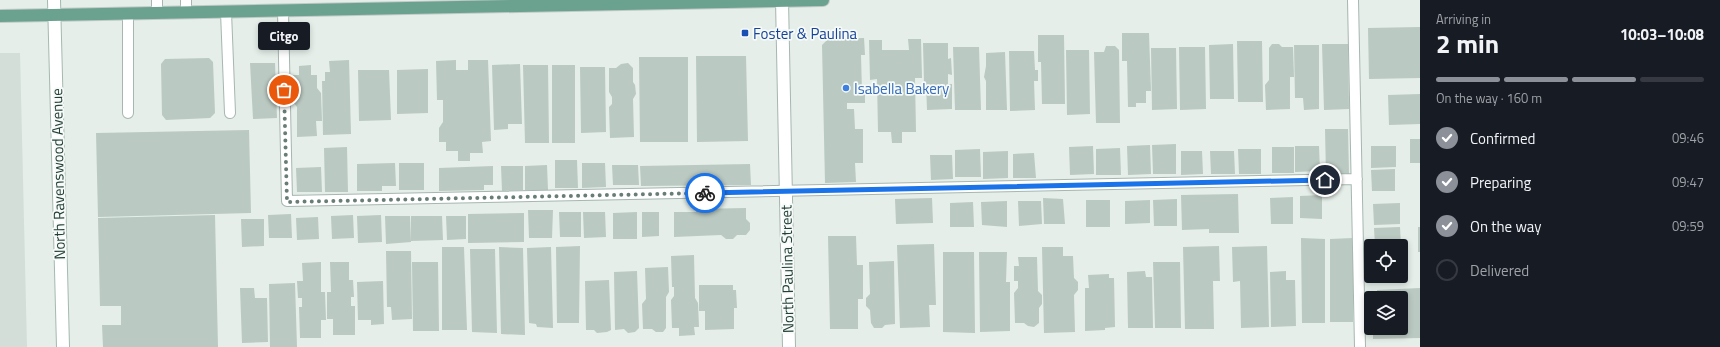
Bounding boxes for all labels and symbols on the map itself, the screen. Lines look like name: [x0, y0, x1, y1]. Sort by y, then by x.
callout: Citgo: [258, 22, 310, 50]
place label: Foster & Paulina: [753, 22, 858, 45]
marker: Foster & Paulina: [740, 28, 750, 38]
pin: [267, 73, 301, 107]
place label: Isabella Bakery: [854, 77, 949, 100]
marker: Isabella Bakery: [841, 83, 851, 93]
street label: North Ravenswood Avenue: [45, 88, 71, 260]
pin: [1308, 163, 1342, 197]
courier: [685, 173, 725, 213]
street label: North Paulina Street: [774, 204, 800, 333]

